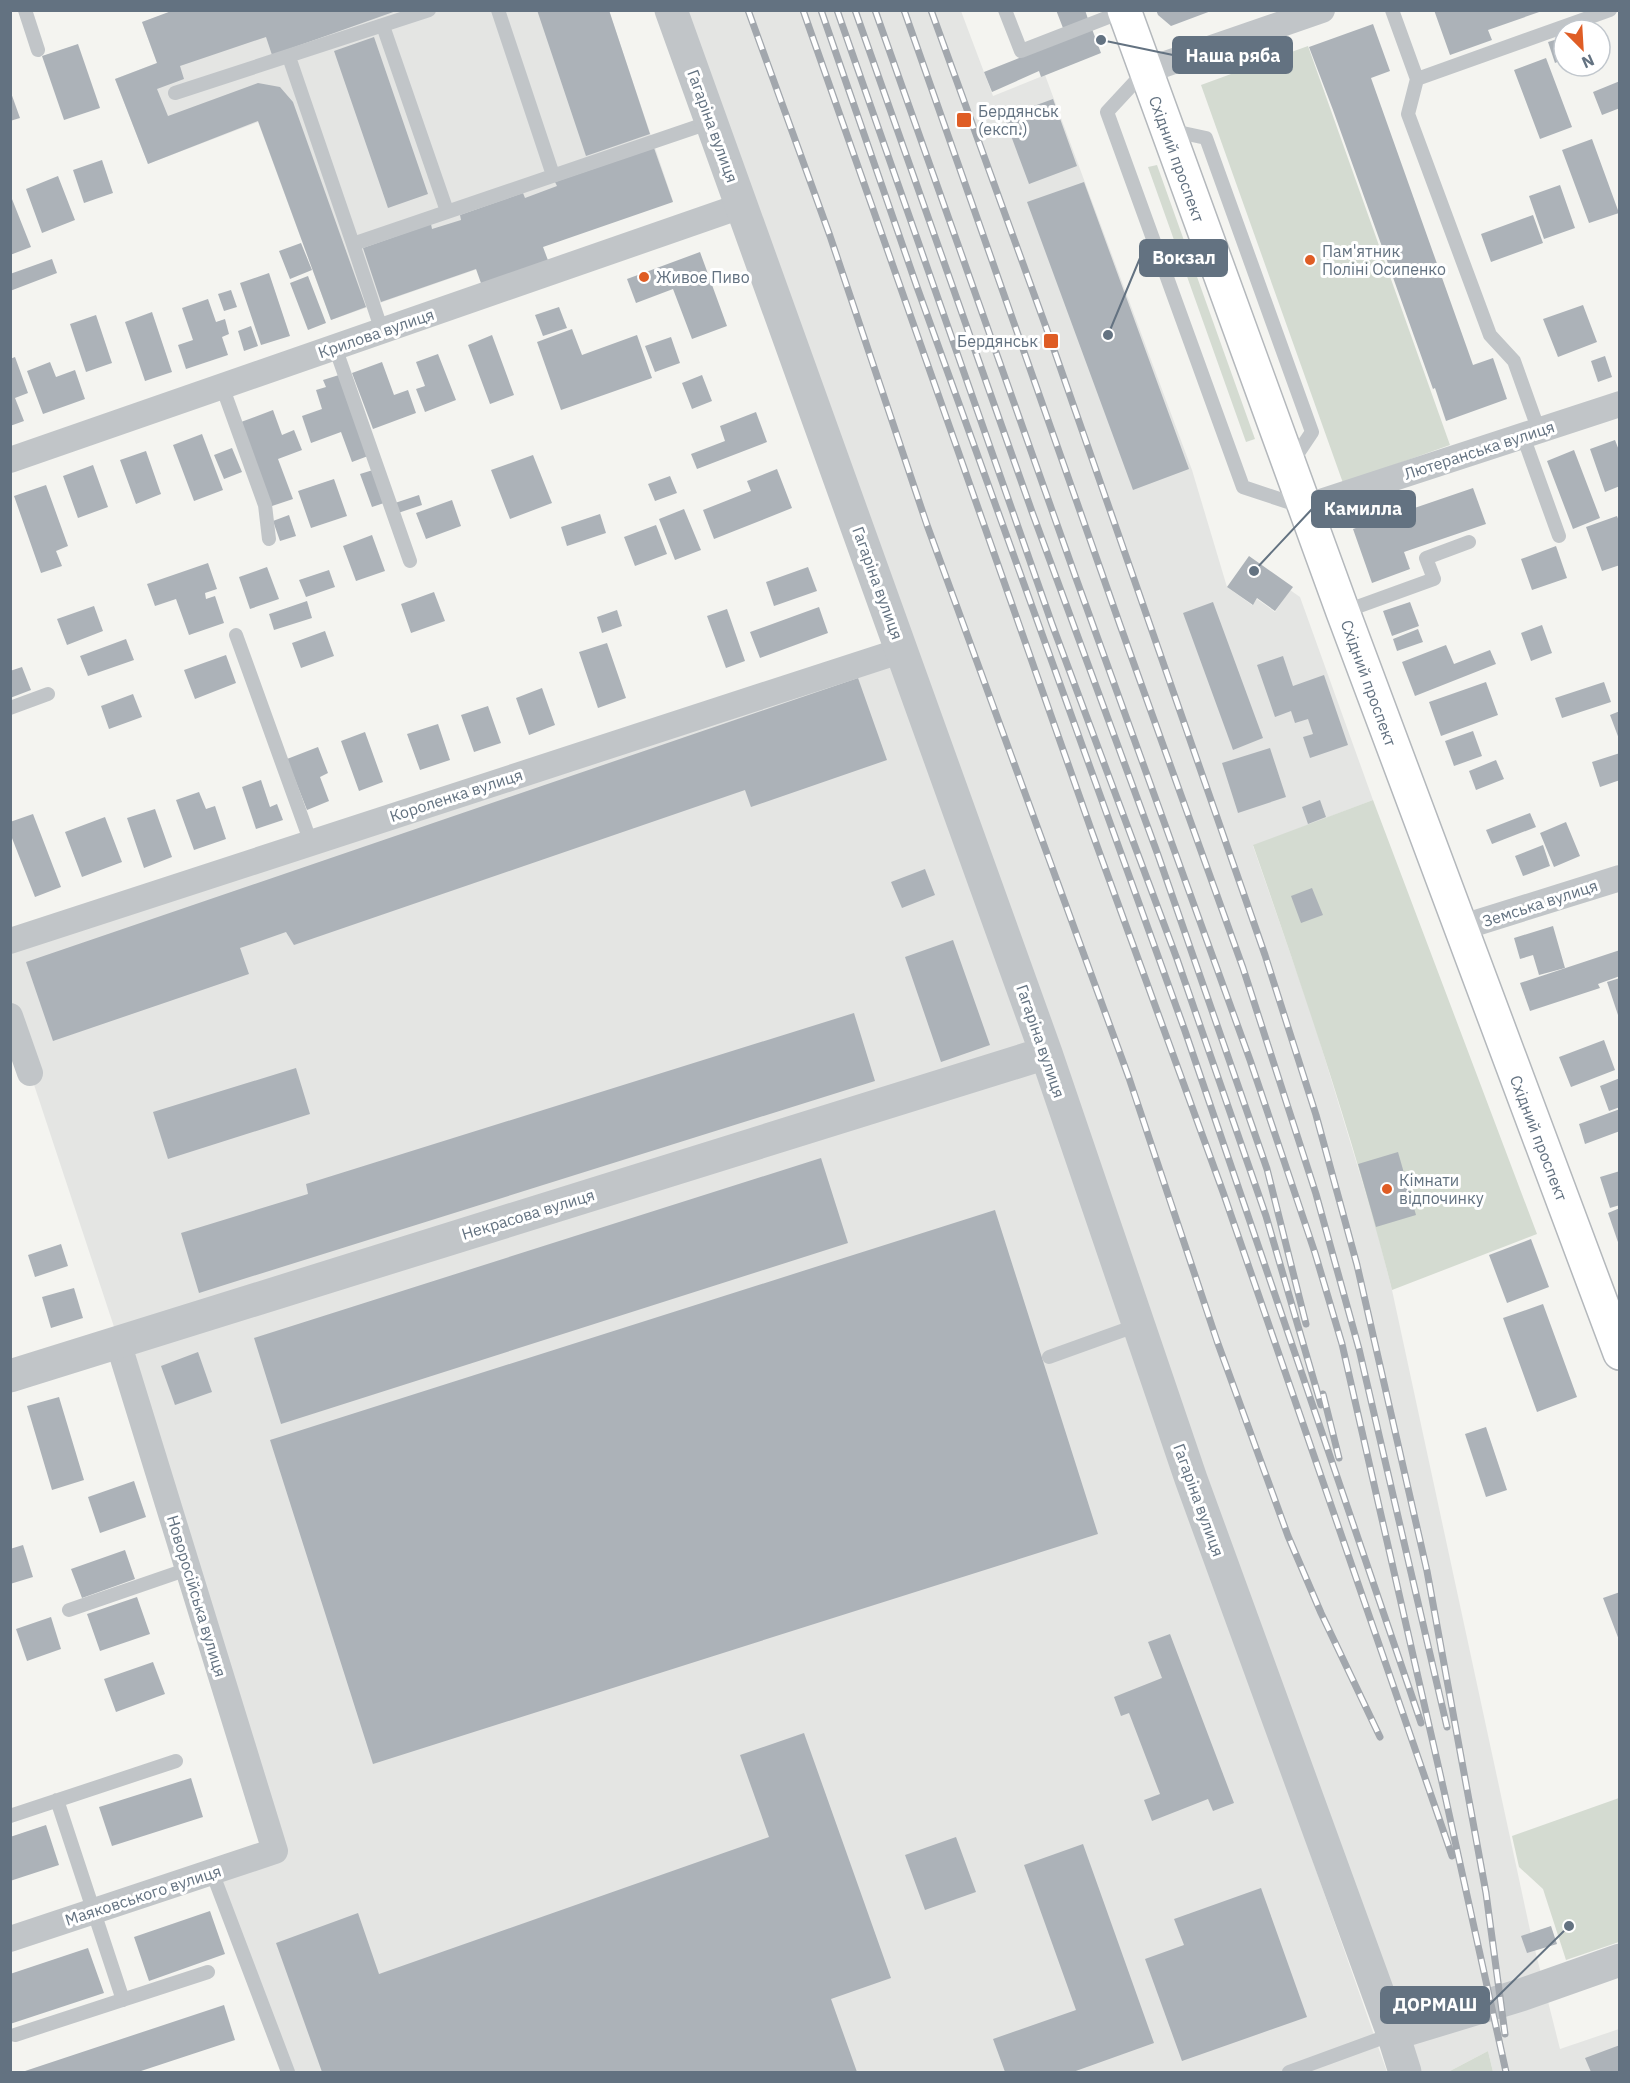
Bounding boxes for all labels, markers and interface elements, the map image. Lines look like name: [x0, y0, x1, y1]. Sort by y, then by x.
north arrow: [1552, 18, 1612, 78]
callout: Наша ряба: [1173, 37, 1292, 73]
text: Наша ряба: [1186, 44, 1280, 67]
text: N: [1579, 50, 1597, 73]
street label: Гагаріна вулиця: [683, 67, 743, 185]
street label: Східний проспект: [1145, 93, 1209, 225]
place label: Бердянськ (експ.): [978, 101, 1059, 139]
marker: Бердянськ (експ.): [955, 111, 973, 129]
callout: Вокзал: [1140, 240, 1227, 276]
place label: Пам'ятник Поліні Осипенко: [1322, 241, 1446, 279]
text: Вокзал: [1152, 246, 1216, 269]
marker: Пам'ятник Поліні Осипенко: [1303, 253, 1317, 267]
place label: Живое Пиво: [656, 267, 750, 287]
marker: Живое Пиво: [637, 270, 651, 284]
street label: Крилова вулиця: [315, 304, 437, 362]
place label: Бердянськ: [957, 331, 1038, 351]
marker: Бердянськ: [1042, 332, 1060, 350]
street label: Лютеранська вулиця: [1401, 416, 1557, 484]
callout: Камилла: [1312, 491, 1415, 527]
text: Камилла: [1324, 497, 1402, 520]
street label: Гагаріна вулиця: [848, 524, 908, 642]
street label: Східний проспект: [1337, 617, 1401, 749]
street label: Короленка вулиця: [387, 764, 525, 826]
street label: Земська вулиця: [1480, 875, 1600, 931]
street label: Гагаріна вулиця: [1012, 982, 1070, 1100]
street label: Східний проспект: [1506, 1072, 1572, 1204]
place label: Кімнати відпочинку: [1399, 1170, 1484, 1208]
marker: Кімнати відпочинку: [1380, 1182, 1394, 1196]
street label: Некрасова вулиця: [459, 1184, 597, 1244]
street label: Гагаріна вулиця: [1169, 1441, 1229, 1559]
street label: Новоросійська вулиця: [163, 1513, 231, 1679]
street label: Маяковського вулиця: [62, 1860, 224, 1930]
callout: ДОРМАШ: [1381, 1987, 1489, 2023]
text: ДОРМАШ: [1393, 1993, 1477, 2016]

